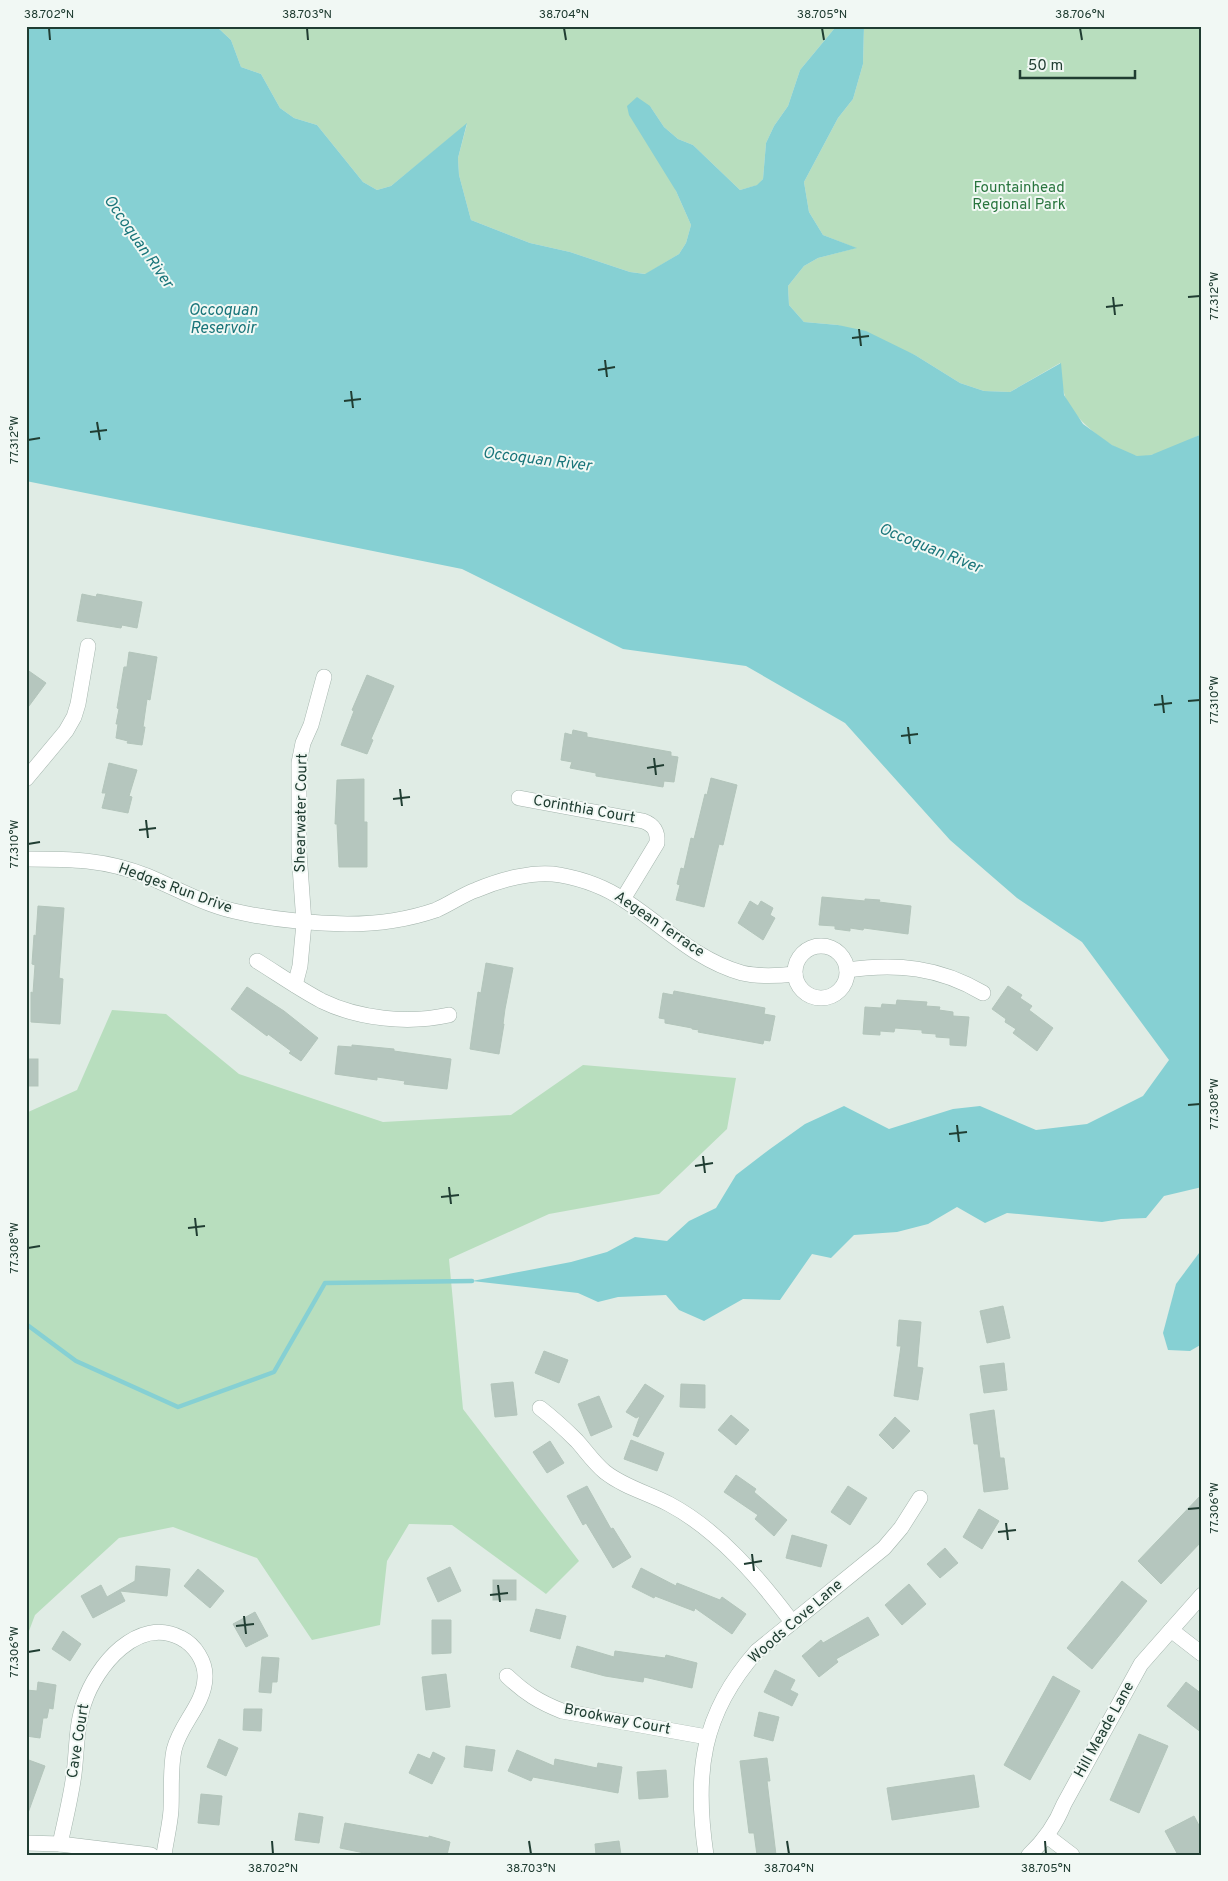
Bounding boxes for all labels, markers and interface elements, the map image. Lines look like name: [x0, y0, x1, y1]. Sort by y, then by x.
text: 38.702°N: [24, 7, 74, 23]
text: 38.703°N: [282, 7, 332, 23]
text: 38.704°N: [539, 7, 589, 23]
text: 38.705°N: [797, 7, 847, 23]
text: 38.706°N: [1055, 7, 1105, 23]
scale bar: [1020, 48, 1136, 80]
text: 50 m: [1028, 57, 1063, 76]
park label: Fountainhead Regional Park: [972, 179, 1066, 215]
water label: Occoquan River: [98, 192, 179, 294]
text: 77.312°W: [1207, 272, 1223, 320]
water label: Occoquan Reservoir: [188, 301, 258, 339]
text: 77.312°W: [7, 416, 23, 464]
water label: Occoquan River: [482, 443, 594, 477]
water label: Occoquan River: [876, 519, 986, 579]
text: 77.310°W: [1207, 676, 1223, 724]
street label: Shearwater Court: [291, 753, 313, 873]
street label: Corinthia Court: [531, 792, 637, 828]
text: 77.310°W: [7, 820, 23, 868]
street label: Hedges Run Drive: [115, 860, 235, 918]
street label: Aegean Terrace: [610, 888, 708, 962]
text: 77.308°W: [1207, 1078, 1223, 1130]
text: 77.308°W: [7, 1222, 23, 1274]
text: 77.306°W: [1207, 1482, 1223, 1534]
street label: Woods Cove Lane: [745, 1576, 847, 1668]
text: 77.306°W: [7, 1626, 23, 1678]
street label: Hill Meade Lane: [1071, 1679, 1139, 1781]
street label: Brookway Court: [562, 1700, 672, 1740]
street label: Cave Court: [64, 1702, 94, 1780]
text: 38.702°N: [248, 1861, 298, 1877]
text: 38.703°N: [506, 1861, 556, 1877]
text: 38.704°N: [764, 1861, 814, 1877]
text: 38.705°N: [1021, 1861, 1071, 1877]

